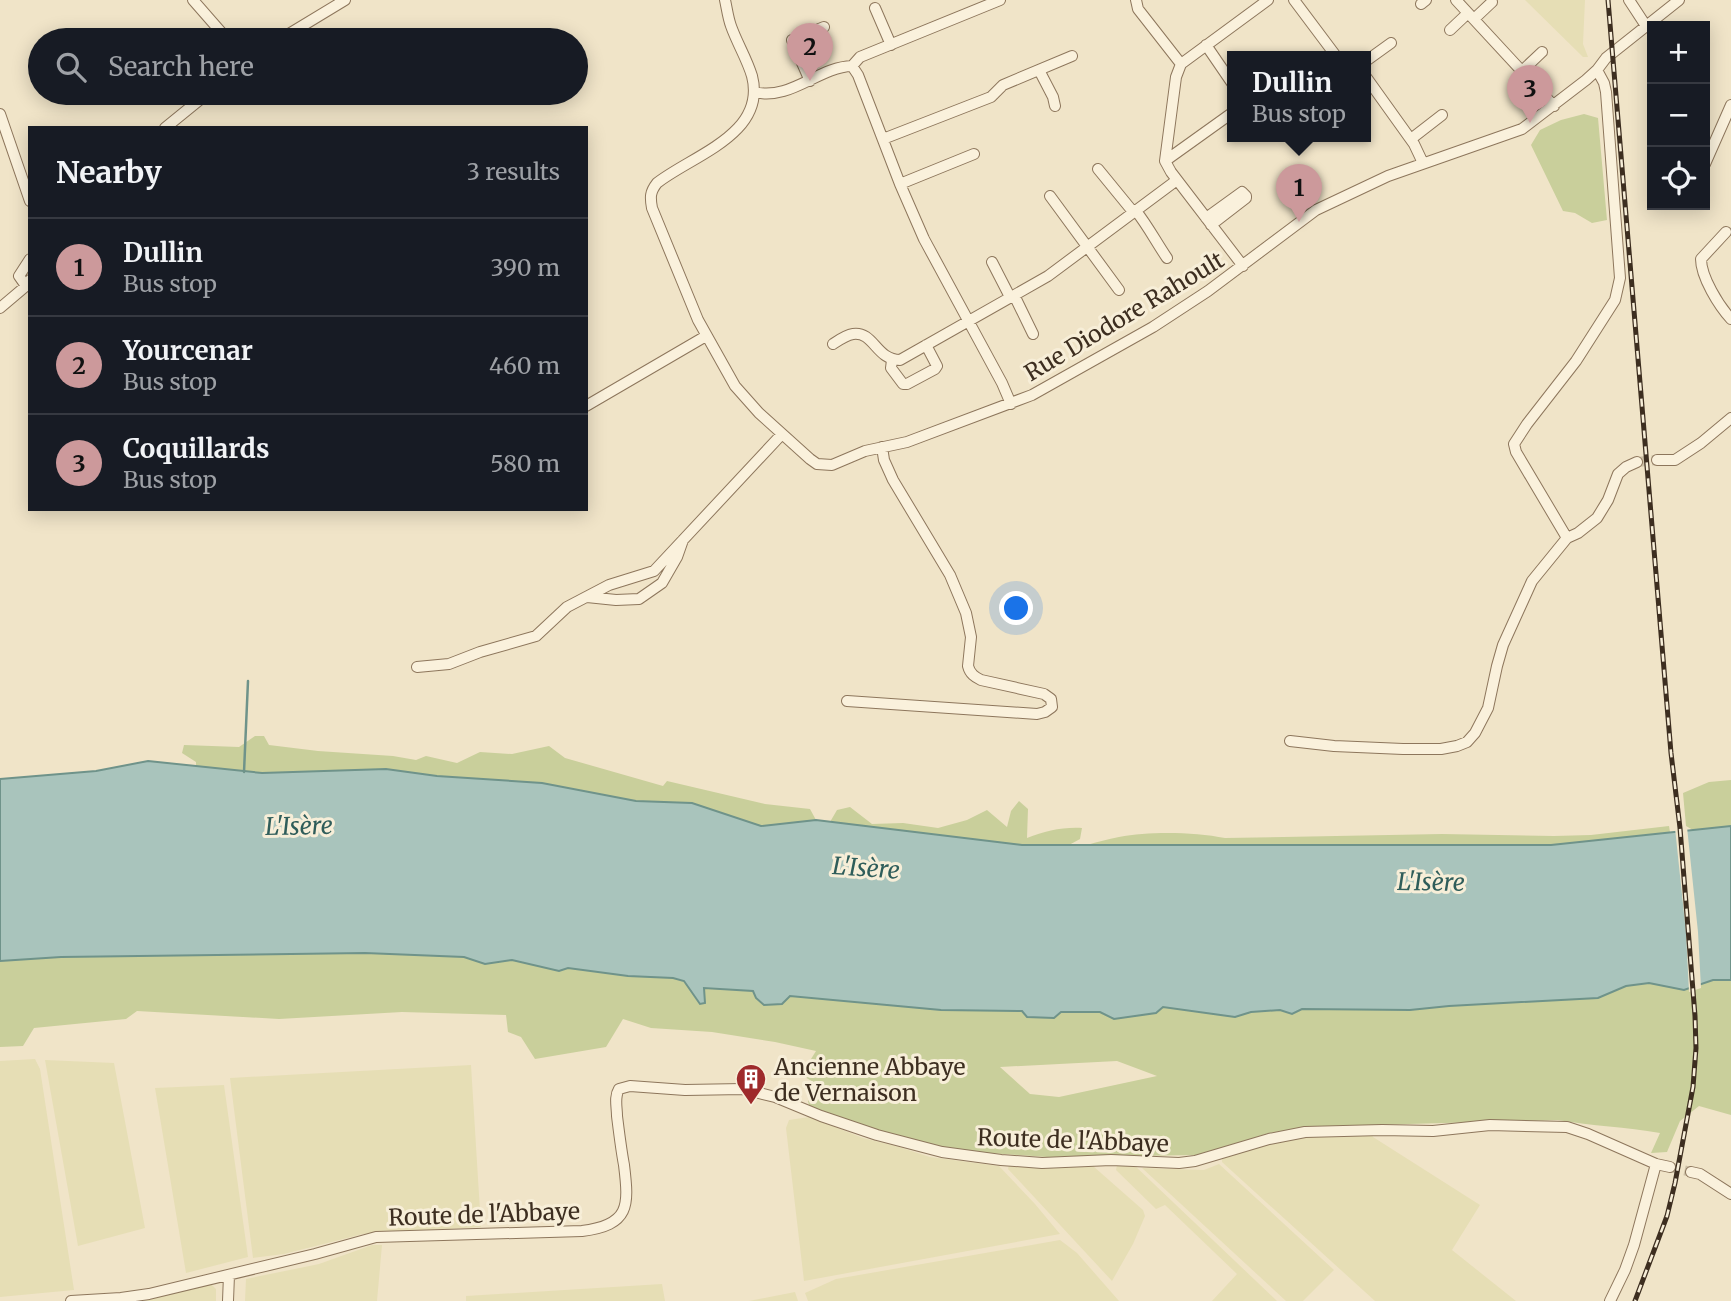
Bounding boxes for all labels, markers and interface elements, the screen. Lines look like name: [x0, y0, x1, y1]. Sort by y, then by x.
map controls: [1647, 21, 1710, 210]
button: +: [1647, 21, 1710, 84]
pin: 2: [787, 23, 833, 81]
search box: [28, 28, 588, 105]
icon: search: [52, 48, 90, 86]
text: Search here: [108, 50, 254, 83]
popup: [1227, 51, 1371, 142]
pin: 3: [1507, 65, 1553, 123]
text: Dullin: [1252, 66, 1332, 99]
button: −: [1647, 84, 1710, 147]
text: Bus stop: [1252, 99, 1346, 128]
button: locate: [1647, 147, 1710, 210]
text: Nearby: [56, 153, 162, 191]
text: 3 results: [467, 157, 560, 186]
pin: 1: [1276, 164, 1322, 222]
text: Dullin: [123, 236, 203, 269]
street label: Rue Diodore Rahoult: [1019, 245, 1229, 387]
text: 1: [74, 253, 84, 282]
text: 390 m: [490, 253, 560, 282]
text: Bus stop: [123, 269, 217, 298]
text: Yourcenar: [123, 334, 253, 367]
text: 2: [72, 351, 86, 380]
text: 460 m: [489, 351, 560, 380]
text: Bus stop: [123, 367, 217, 396]
text: Coquillards: [123, 432, 269, 465]
text: 3: [72, 449, 86, 478]
text: 580 m: [490, 449, 560, 478]
text: Bus stop: [123, 465, 217, 494]
your location: [999, 591, 1033, 625]
water label: L'Isère: [265, 810, 333, 842]
water label: L'Isère: [831, 850, 901, 886]
water label: L'Isère: [1397, 866, 1465, 898]
place label: Ancienne Abbaye de Vernaison: [773, 1052, 965, 1107]
building icon: Ancienne Abbaye de Vernaison: [734, 1062, 768, 1106]
street label: Route de l'Abbaye: [977, 1122, 1169, 1158]
street label: Route de l'Abbaye: [388, 1196, 580, 1232]

